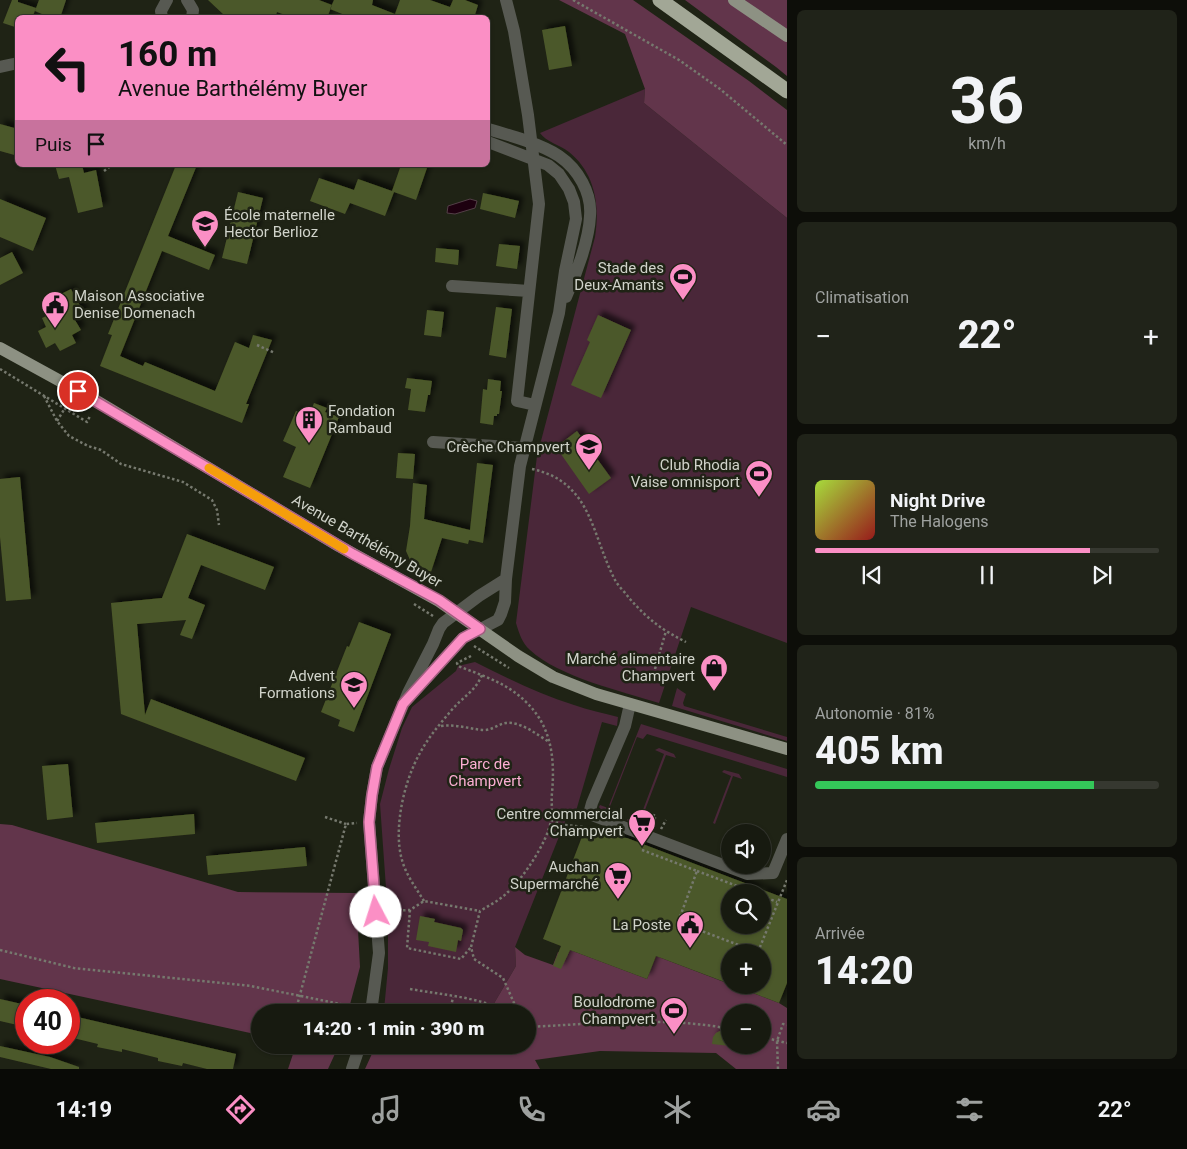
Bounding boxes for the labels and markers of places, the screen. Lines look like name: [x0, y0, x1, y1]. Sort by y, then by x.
place label: École maternelle Hector Berlioz: [224, 206, 335, 241]
school or university icon: École maternelle Hector Berlioz: [190, 209, 220, 248]
place label: Stade des Deux-Amants: [574, 259, 664, 294]
sports icon: Stade des Deux-Amants: [668, 262, 698, 301]
place label: Maison Associative Denise Domenach: [74, 287, 204, 322]
public building icon: Maison Associative Denise Domenach: [40, 290, 70, 329]
pin: [57, 370, 99, 412]
place label: Fondation Rambaud: [328, 402, 395, 437]
building icon: Fondation Rambaud: [294, 405, 324, 444]
school or university icon: Crèche Champvert: [574, 432, 604, 471]
place label: Crèche Champvert: [446, 438, 570, 456]
place label: Club Rhodia Vaise omnisport: [631, 456, 740, 491]
sports icon: Club Rhodia Vaise omnisport: [744, 459, 774, 498]
place label: Marché alimentaire Champvert: [567, 650, 695, 685]
shop icon: Marché alimentaire Champvert: [699, 653, 729, 692]
place label: Advent Formations: [259, 667, 335, 702]
school or university icon: Advent Formations: [339, 670, 369, 709]
place label: Centre commercial Champvert: [497, 805, 623, 840]
supermarket icon: Centre commercial Champvert: [627, 808, 657, 847]
place label: Auchan Supermarché: [510, 858, 599, 893]
supermarket icon: Auchan Supermarché: [603, 861, 633, 900]
public building icon: La Poste: [675, 910, 705, 949]
place label: La Poste: [613, 916, 671, 934]
place label: Boulodrome Champvert: [574, 993, 655, 1028]
sports icon: Boulodrome Champvert: [659, 996, 689, 1035]

